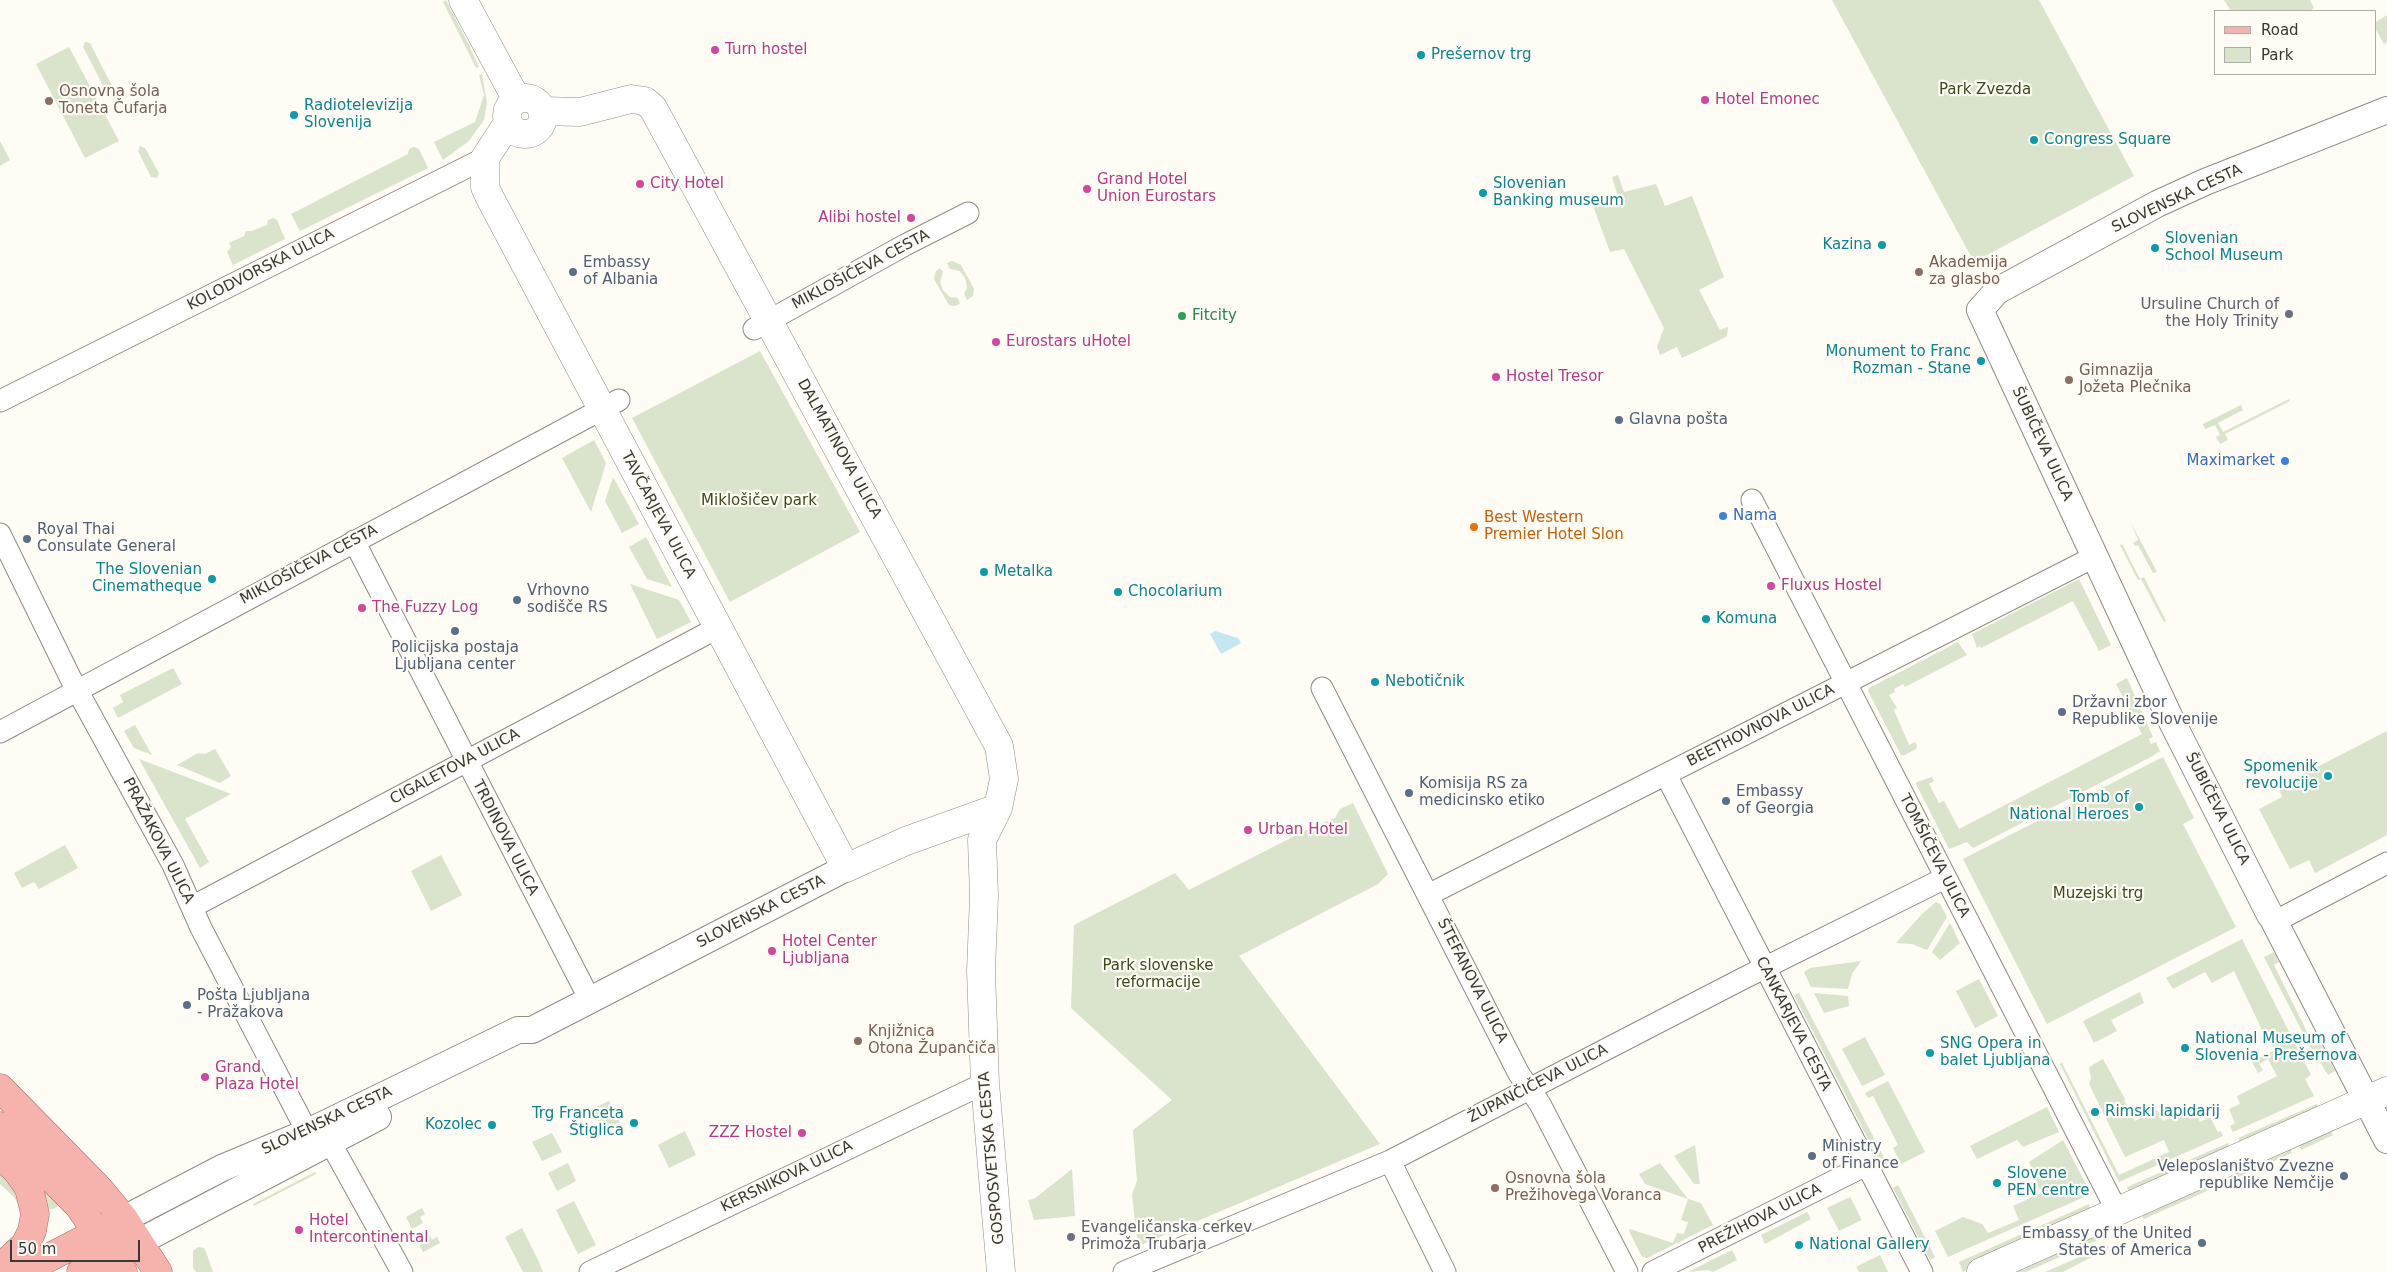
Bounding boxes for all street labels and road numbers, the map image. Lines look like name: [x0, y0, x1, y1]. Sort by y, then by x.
street label: SLOVENSKA CESTA: [2109, 161, 2245, 237]
street label: KOLODVORSKA ULICA: [184, 225, 338, 315]
street label: MIKLOŠIČEVA CESTA: [789, 226, 933, 314]
street label: DALMATINOVA ULICA: [793, 376, 885, 522]
street label: ŠUBIČEVA ULICA: [2008, 384, 2076, 504]
street label: TAVČARJEVA ULICA: [617, 448, 699, 582]
street label: MIKLOŠIČEVA CESTA: [237, 521, 381, 609]
street label: BEETHOVNOVA ULICA: [1684, 681, 1838, 771]
street label: CIGALETOVA ULICA: [387, 725, 523, 809]
street label: ŠUBIČEVA ULICA: [2181, 750, 2253, 868]
street label: PRAŽAKOVA ULICA: [118, 775, 198, 907]
street label: TRDINOVA ULICA: [468, 777, 542, 899]
street label: TOMŠIČEVA ULICA: [1895, 791, 1973, 921]
street label: SLOVENSKA CESTA: [694, 872, 828, 952]
street label: ŠTEFANOVA ULICA: [1433, 916, 1511, 1046]
street label: CANKARJEVA CESTA: [1751, 954, 1835, 1094]
street label: ŽUPANČIČEVA ULICA: [1465, 1041, 1611, 1127]
street label: GOSPOSVETSKA CESTA: [975, 1071, 1009, 1245]
street label: SLOVENSKA CESTA: [259, 1083, 395, 1159]
street label: KERSNIKOVA ULICA: [718, 1137, 856, 1217]
street label: PREŽIHOVA ULICA: [1696, 1180, 1824, 1258]

